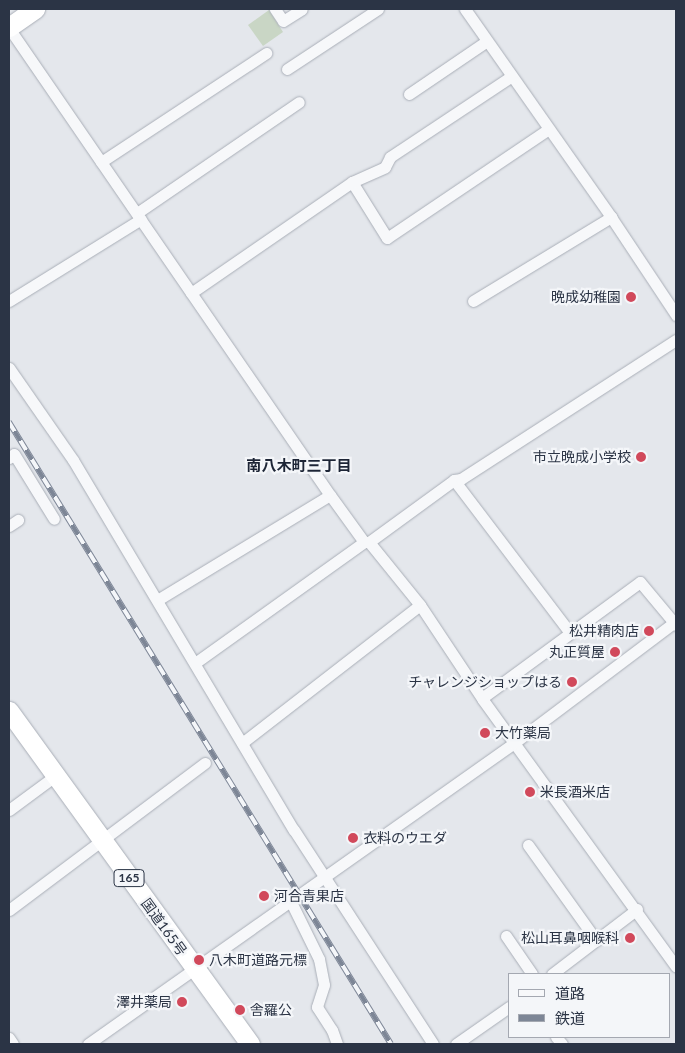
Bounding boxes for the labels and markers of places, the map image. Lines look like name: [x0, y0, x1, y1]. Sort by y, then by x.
place label: 晩成幼稚園: [551, 289, 621, 305]
marker: 晩成幼稚園: [625, 291, 637, 303]
place label: 市立晩成小学校: [533, 449, 631, 465]
marker: 市立晩成小学校: [635, 451, 647, 463]
place label: 松井精肉店: [569, 623, 639, 639]
marker: 松井精肉店: [643, 625, 655, 637]
place label: 丸正質屋: [549, 644, 605, 660]
marker: 丸正質屋: [609, 646, 621, 658]
place label: チャレンジショップはる: [408, 674, 562, 690]
marker: チャレンジショップはる: [566, 676, 578, 688]
place label: 大竹薬局: [495, 725, 551, 741]
marker: 大竹薬局: [479, 727, 491, 739]
place label: 米長酒米店: [540, 784, 610, 800]
marker: 米長酒米店: [524, 786, 536, 798]
place label: 衣料のウエダ: [363, 830, 447, 846]
marker: 衣料のウエダ: [347, 832, 359, 844]
place label: 河合青果店: [274, 888, 344, 904]
marker: 河合青果店: [258, 890, 270, 902]
place label: 松山耳鼻咽喉科: [521, 930, 619, 946]
marker: 松山耳鼻咽喉科: [623, 931, 637, 945]
place label: 八木町道路元標: [209, 952, 307, 968]
marker: 八木町道路元標: [193, 954, 205, 966]
place label: 澤井薬局: [116, 994, 172, 1010]
marker: 澤井薬局: [176, 996, 188, 1008]
place label: 舎羅公: [250, 1002, 292, 1018]
marker: 舎羅公: [234, 1004, 246, 1016]

